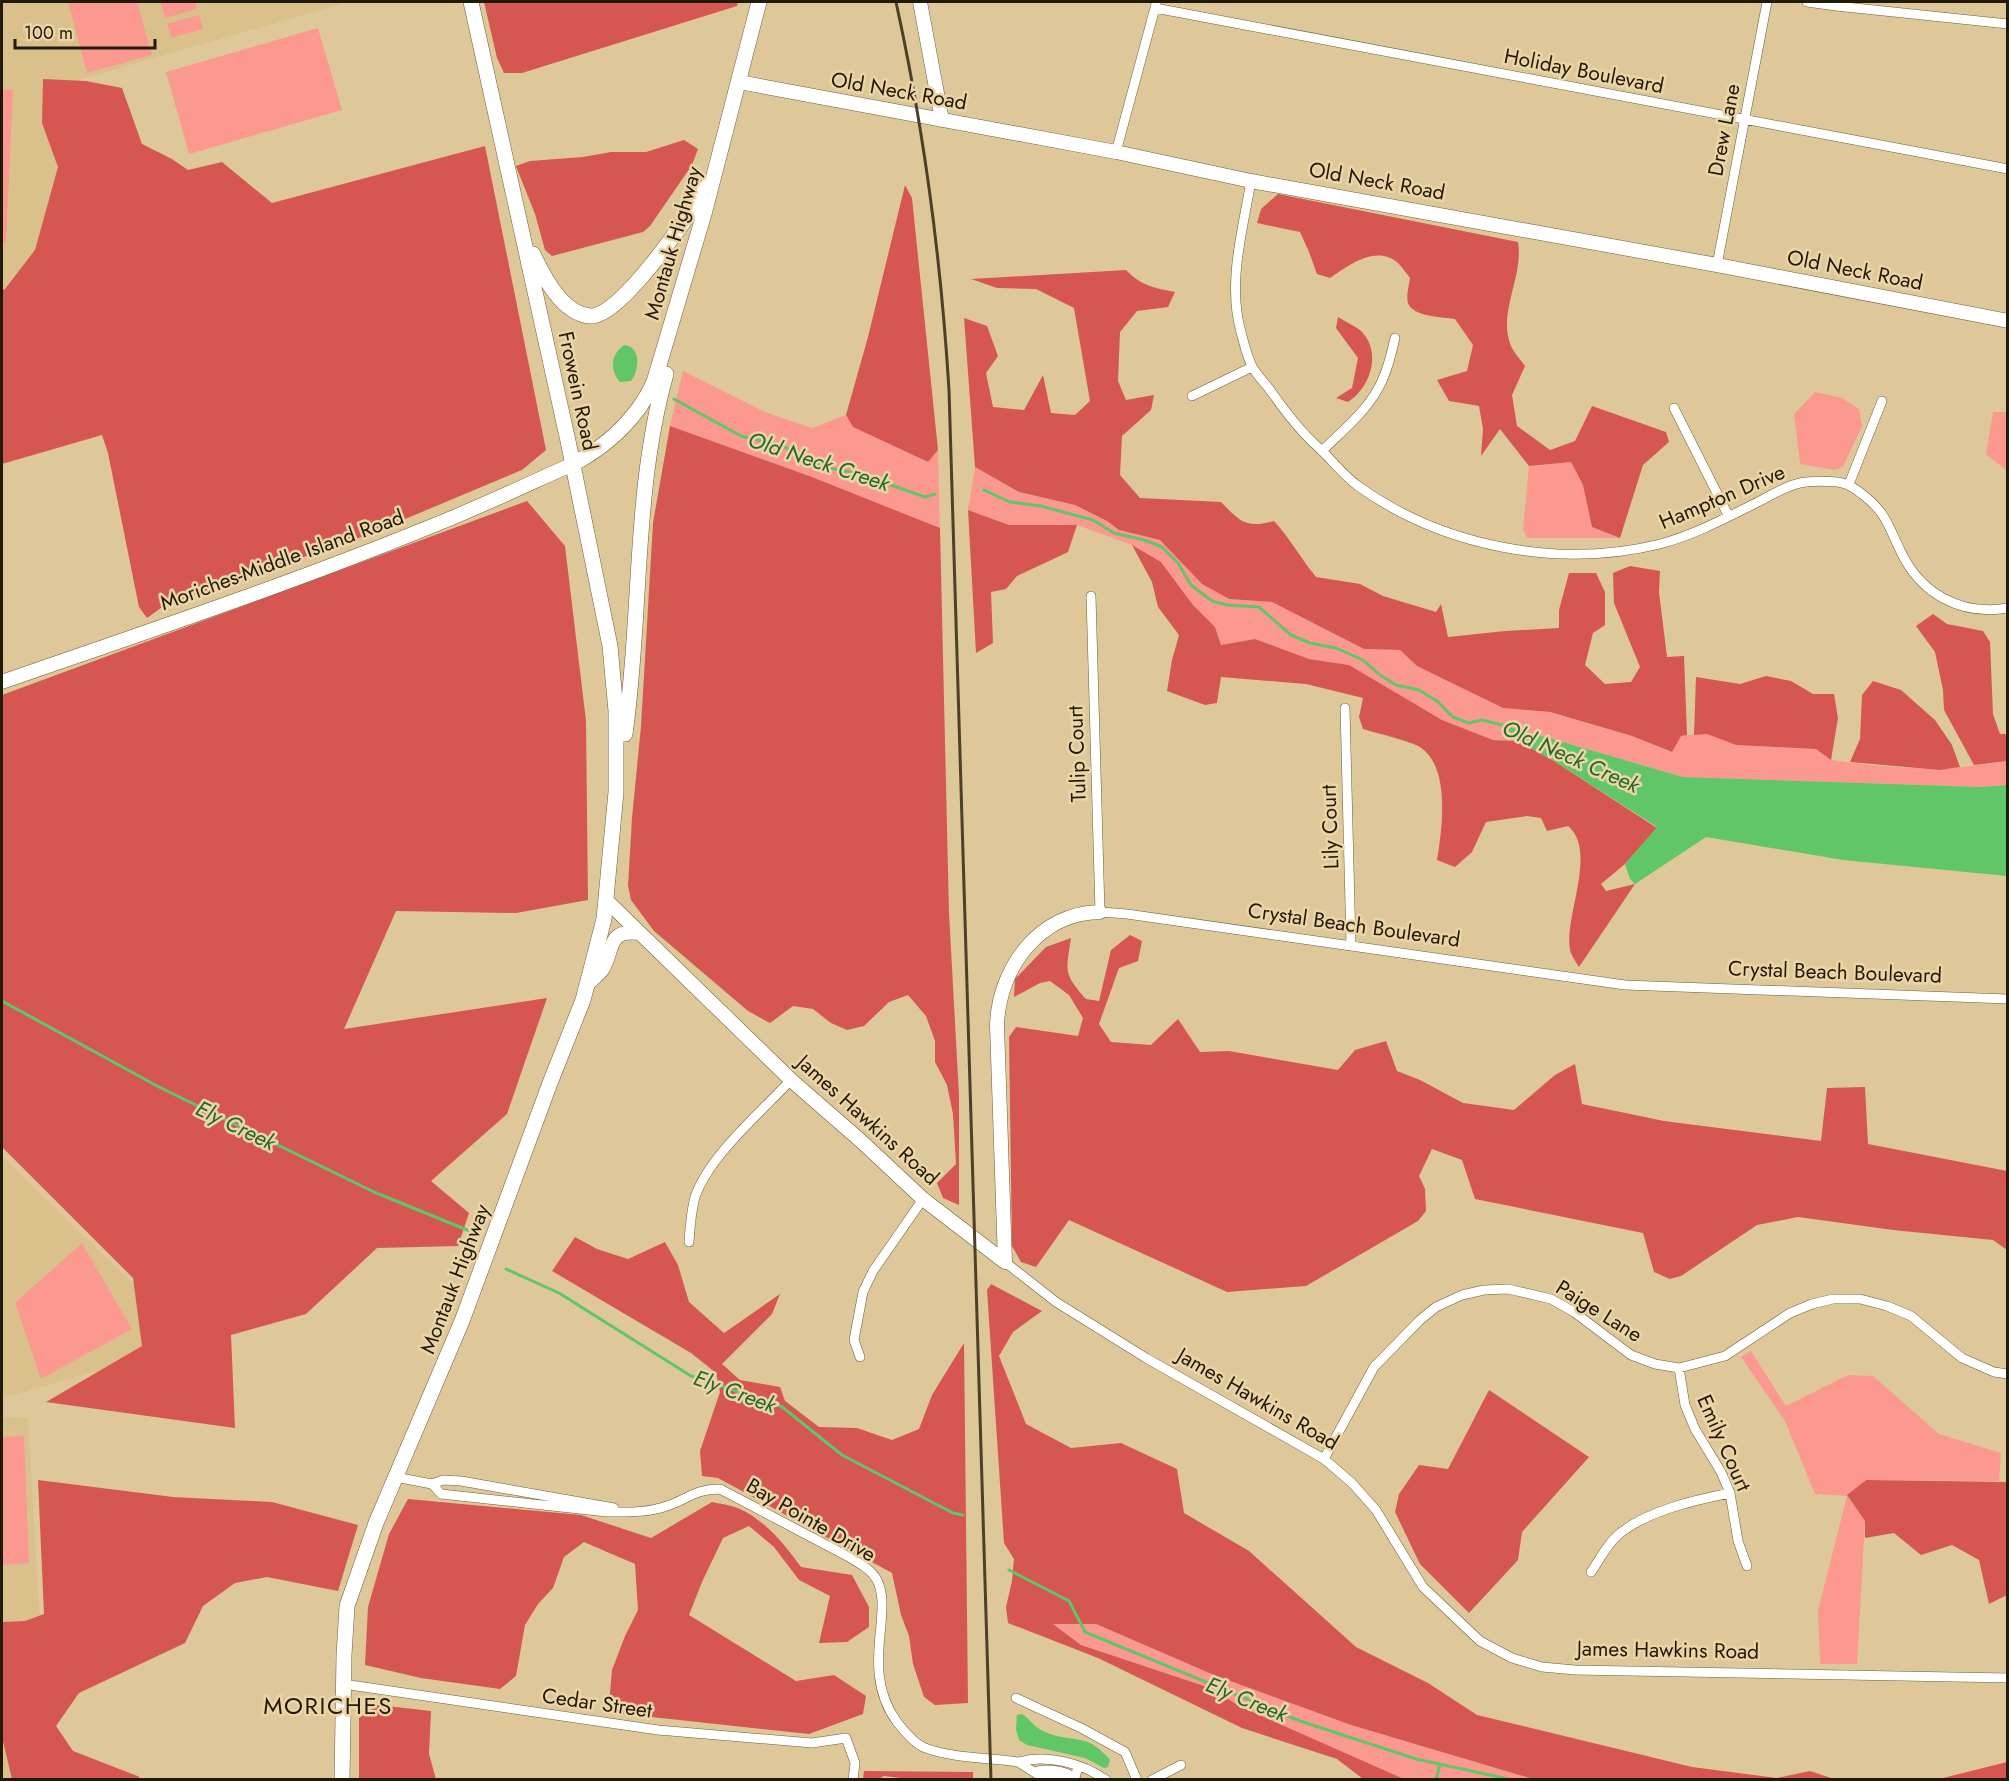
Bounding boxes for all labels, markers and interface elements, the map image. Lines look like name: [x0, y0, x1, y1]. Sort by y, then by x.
scale bar: [15, 12, 154, 50]
text: 100 m: [24, 20, 73, 46]
street label: Holiday Boulevard: [1501, 41, 1667, 101]
street label: Old Neck Road: [829, 64, 969, 118]
street label: Drew Lane: [1700, 81, 1748, 179]
street label: Old Neck Road: [1307, 154, 1447, 208]
street label: Montauk Highway: [637, 162, 709, 323]
street label: Old Neck Road: [1785, 242, 1925, 298]
street label: Frowein Road: [551, 329, 605, 453]
water label: Old Neck Creek: [744, 423, 896, 499]
street label: Hampton Drive: [1654, 457, 1790, 537]
street label: Moriches-Middle Island Road: [156, 502, 408, 618]
street label: Tulip Court: [1060, 705, 1094, 803]
water label: Old Neck Creek: [1497, 711, 1646, 801]
street label: Lily Court: [1314, 784, 1346, 870]
street label: Crystal Beach Boulevard: [1246, 895, 1462, 955]
street label: Crystal Beach Boulevard: [1727, 953, 1943, 991]
street label: James Hawkins Road: [788, 1046, 946, 1192]
water label: Ely Creek: [190, 1092, 283, 1159]
street label: Montauk Highway: [413, 1199, 498, 1358]
street label: Paige Lane: [1550, 1273, 1648, 1349]
street label: James Hawkins Road: [1169, 1339, 1344, 1458]
water label: Ely Creek: [689, 1361, 782, 1421]
street label: Emily Court: [1689, 1390, 1759, 1496]
street label: Bay Pointe Drive: [741, 1471, 881, 1569]
street label: James Hawkins Road: [1574, 1633, 1759, 1667]
water label: Ely Creek: [1201, 1668, 1294, 1730]
street label: Cedar Street: [540, 1680, 654, 1726]
district label: MORICHES: [263, 1688, 393, 1723]

